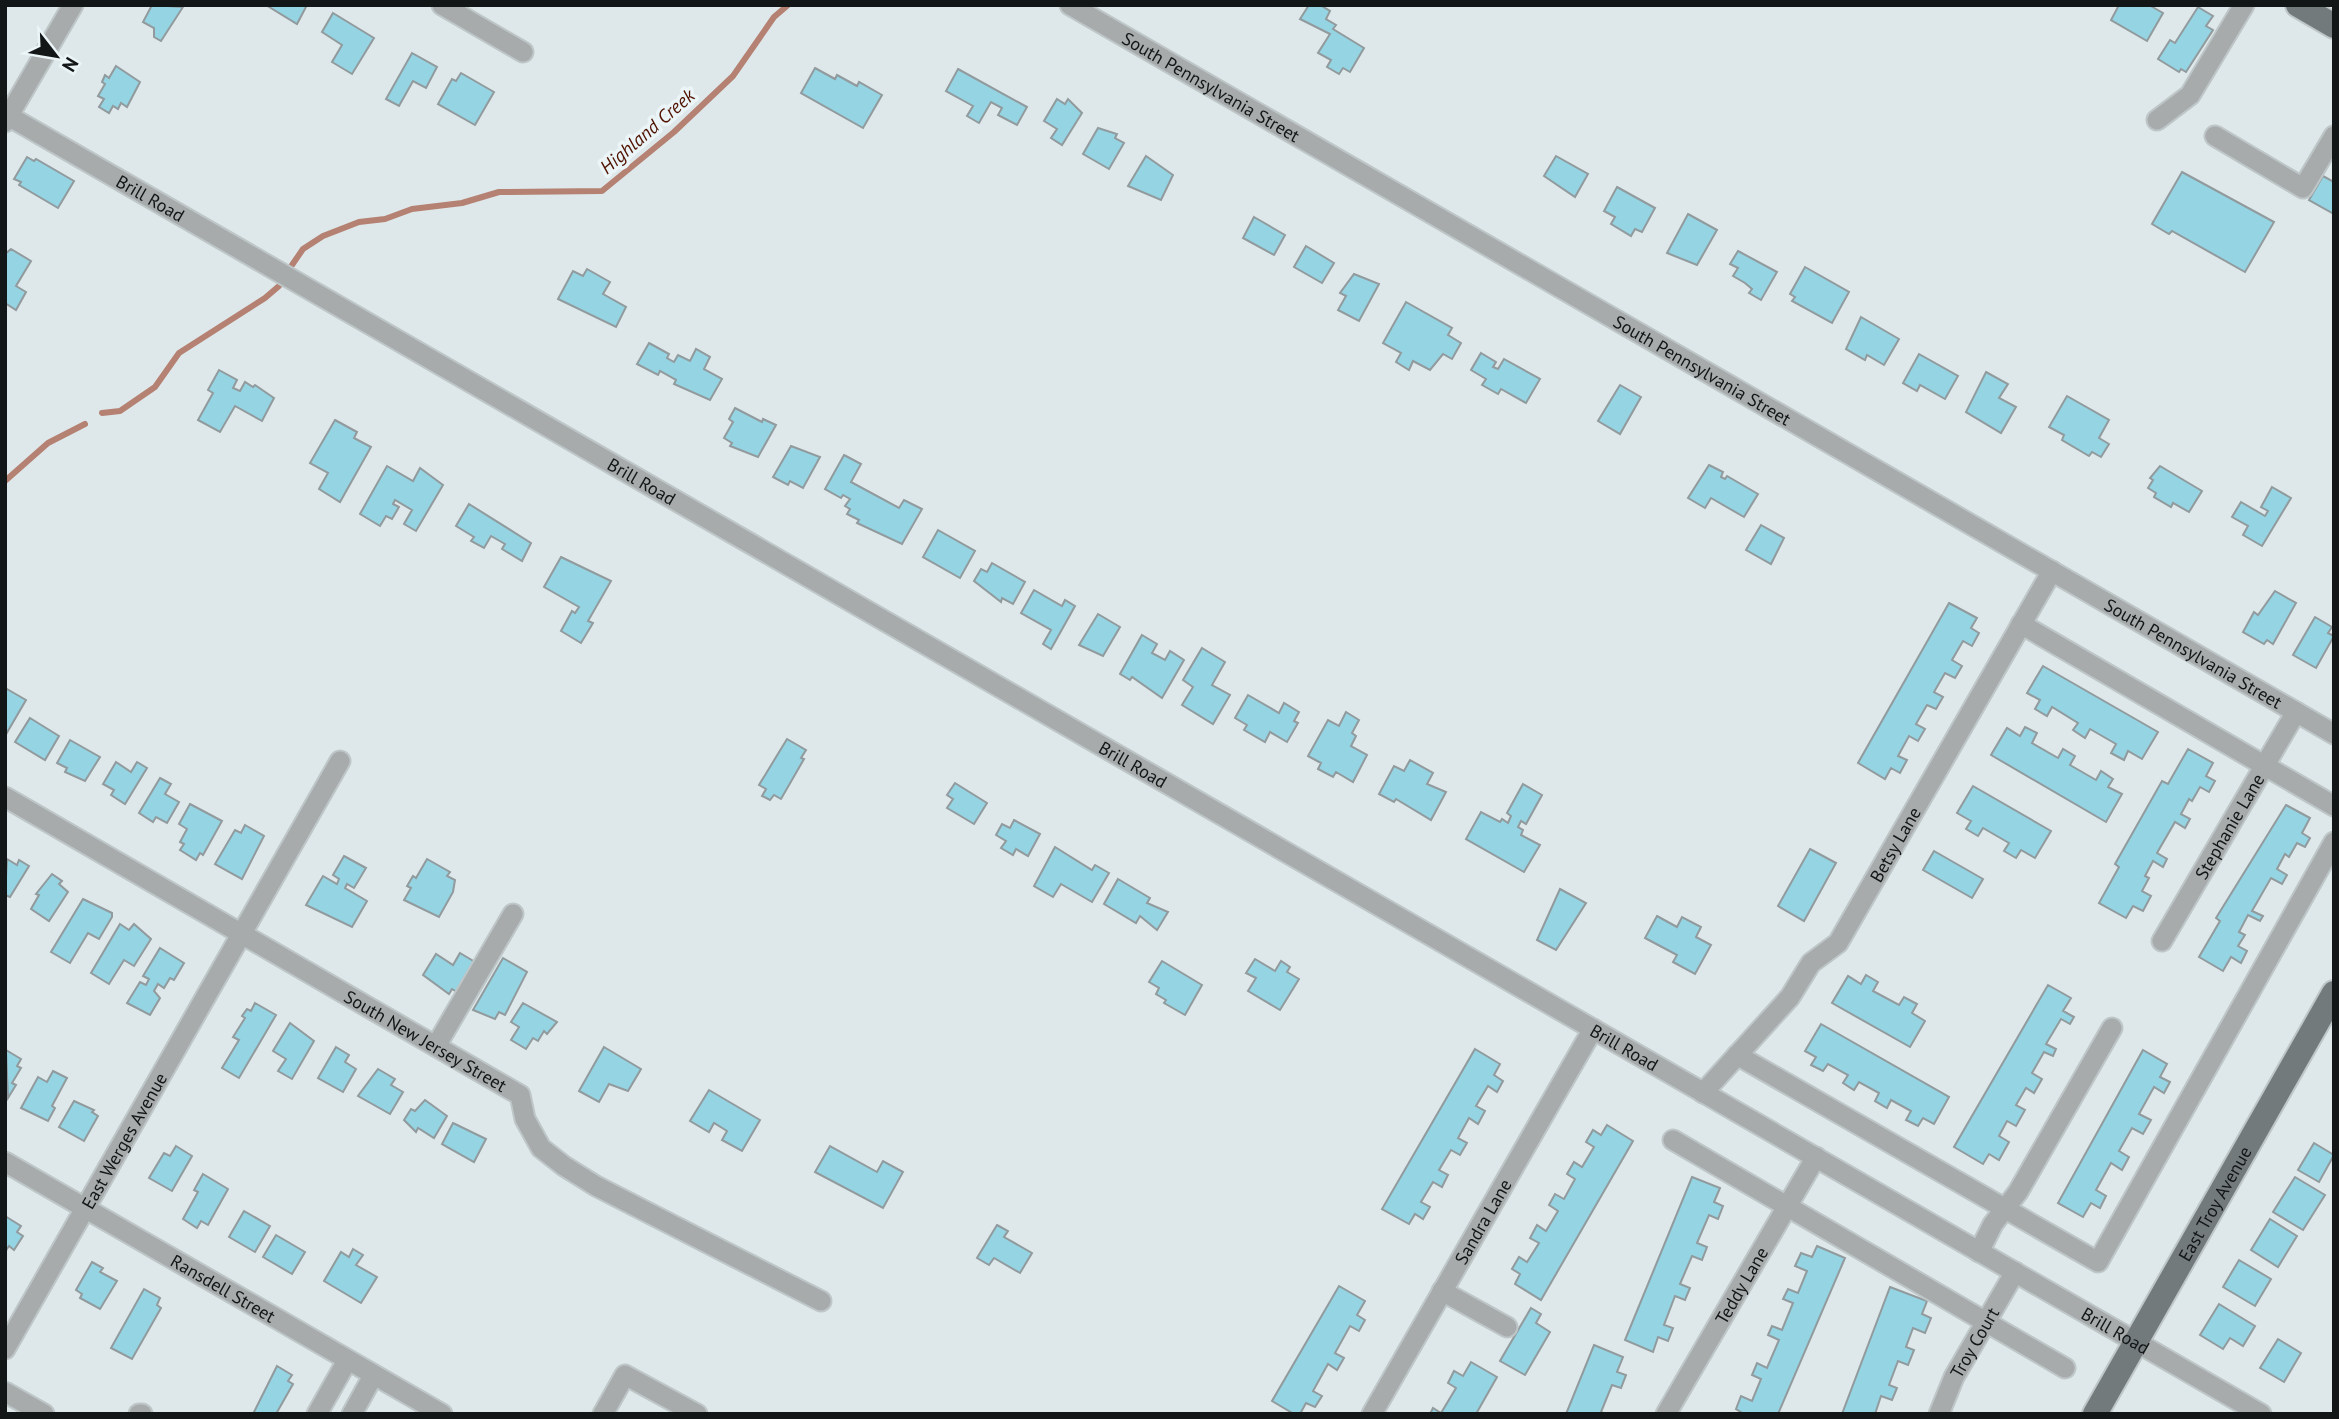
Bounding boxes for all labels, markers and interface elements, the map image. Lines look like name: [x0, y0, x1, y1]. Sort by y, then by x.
north arrow: [21, 21, 91, 91]
street label: South Pennsylvania Street: [1118, 26, 1304, 147]
text: N: [57, 53, 84, 76]
water label: Highland Creek: [595, 82, 700, 179]
street label: Brill Road: [112, 169, 189, 227]
street label: South Pennsylvania Street: [1609, 309, 1795, 430]
street label: Brill Road: [604, 452, 680, 510]
street label: South Pennsylvania Street: [2101, 593, 2286, 713]
street label: Brill Road: [1095, 735, 1171, 793]
street label: Stephanie Lane: [2189, 769, 2269, 883]
street label: Betsy Lane: [1864, 803, 1925, 886]
street label: South New Jersey Street: [340, 984, 511, 1096]
street label: Brill Road: [1586, 1018, 1663, 1076]
street label: East Werges Avenue: [76, 1068, 172, 1213]
street label: East Troy Avenue: [2173, 1142, 2256, 1265]
street label: Sandra Lane: [1449, 1175, 1516, 1268]
street label: Teddy Lane: [1710, 1243, 1773, 1328]
street label: Ransdell Street: [167, 1249, 280, 1327]
street label: Brill Road: [2077, 1302, 2154, 1359]
street label: Troy Court: [1945, 1303, 2004, 1382]

